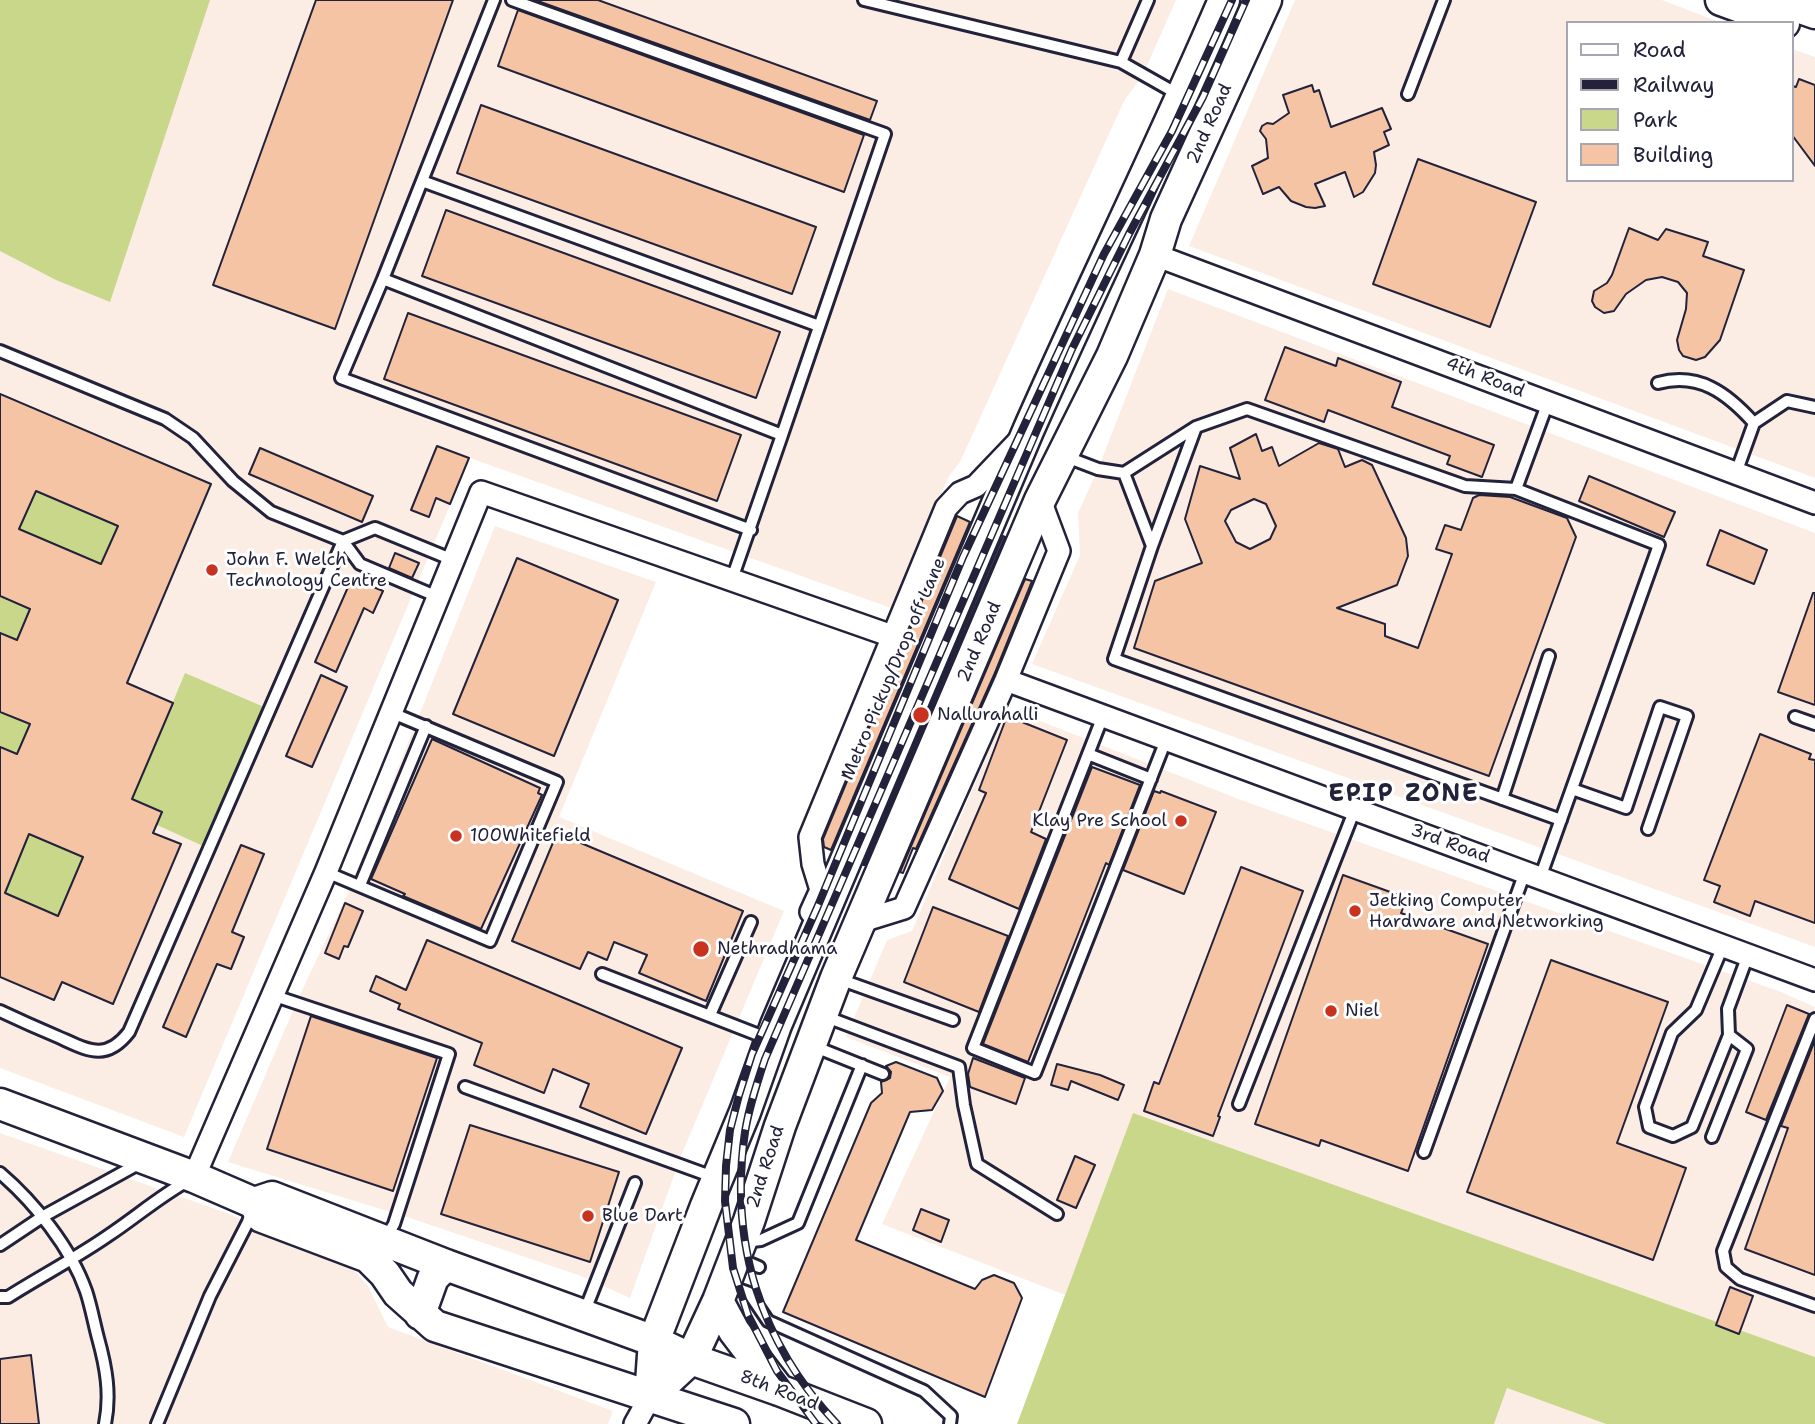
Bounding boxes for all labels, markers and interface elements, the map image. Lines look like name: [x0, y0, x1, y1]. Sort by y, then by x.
legend: [1566, 21, 1794, 182]
text: Road: [1633, 36, 1686, 64]
text: Railway: [1633, 71, 1715, 99]
street label: 2nd Road: [1183, 80, 1237, 168]
text: Park: [1633, 106, 1678, 134]
text: Building: [1633, 141, 1713, 169]
street label: 4th Road: [1443, 353, 1527, 403]
place label: John F. Welch Technology Centre: [226, 549, 387, 592]
street label: Metro Pickup/Drop off Lane: [837, 554, 951, 784]
marker: John F. Welch Technology Centre: [204, 562, 220, 578]
street label: 2nd Road: [953, 598, 1007, 686]
place label: Nallurahalli: [937, 704, 1039, 726]
marker: Nallurahalli: [911, 705, 931, 725]
district label: EPIP ZONE: [1329, 781, 1479, 809]
place label: Klay Pre School: [1032, 810, 1167, 832]
marker: Klay Pre School: [1173, 813, 1189, 829]
street label: 3rd Road: [1407, 820, 1493, 868]
place label: 100Whitefield: [470, 825, 591, 847]
marker: 100Whitefield: [448, 828, 464, 844]
place label: Jetking Computer Hardware and Networking: [1369, 890, 1604, 932]
marker: Jetking Computer Hardware and Networking: [1347, 903, 1363, 919]
place label: Nethradhama: [717, 938, 837, 960]
marker: Nethradhama: [691, 939, 711, 959]
place label: Niel: [1345, 1000, 1379, 1022]
marker: Niel: [1323, 1003, 1339, 1019]
street label: 2nd Road: [742, 1123, 790, 1211]
place label: Blue Dart: [602, 1205, 683, 1227]
marker: Blue Dart: [580, 1208, 596, 1224]
street label: 8th Road: [737, 1366, 821, 1416]

